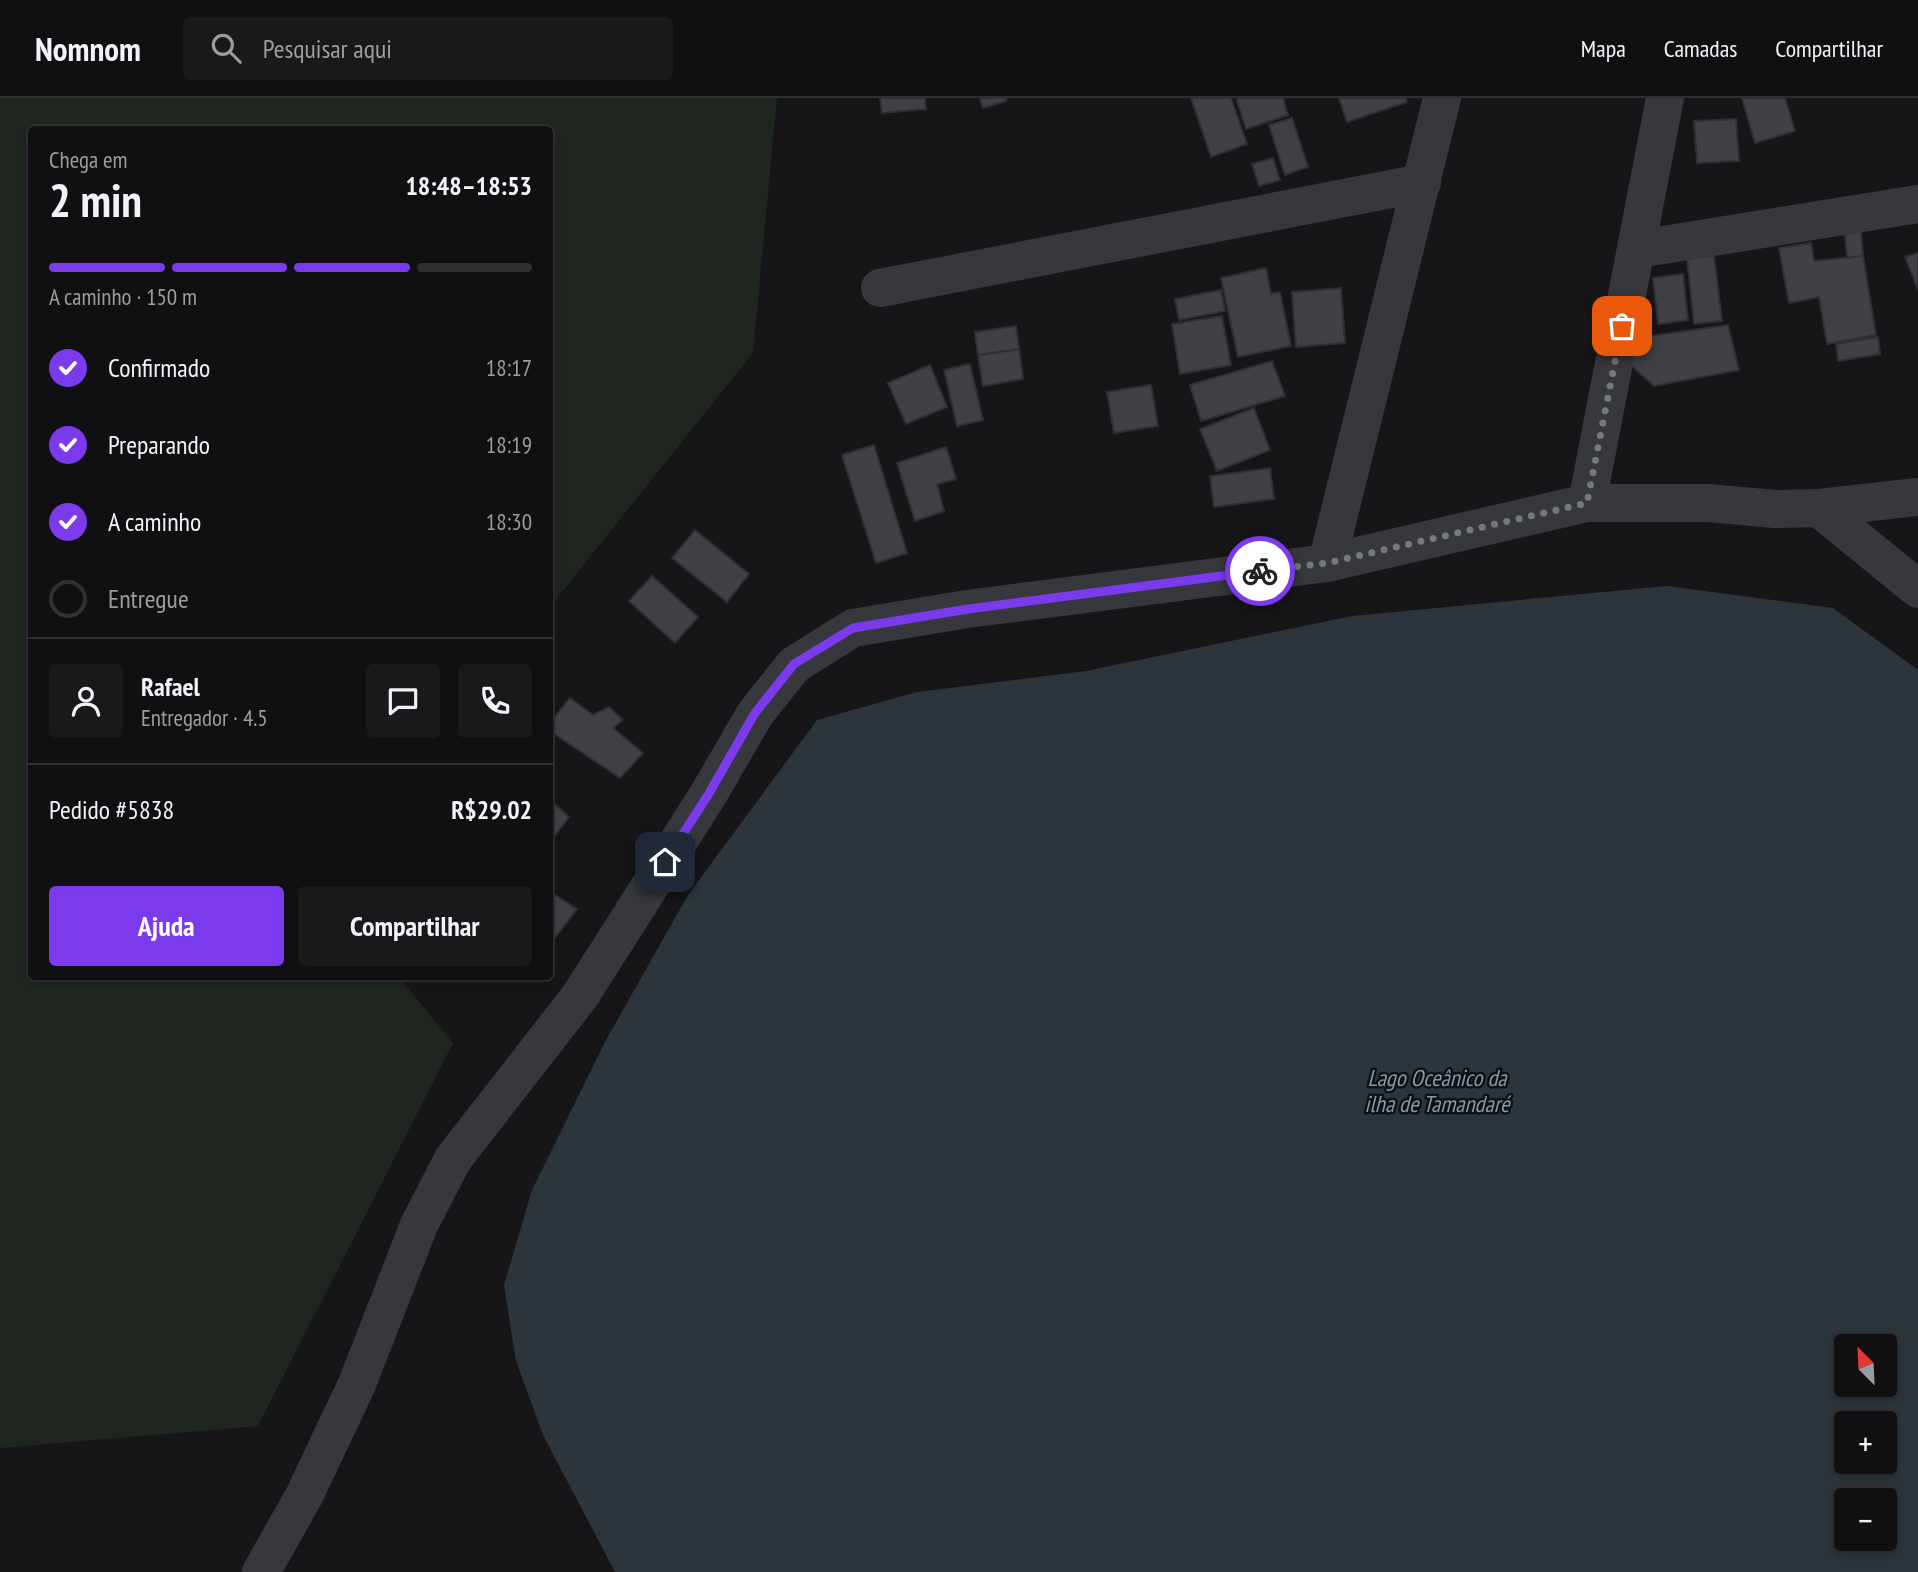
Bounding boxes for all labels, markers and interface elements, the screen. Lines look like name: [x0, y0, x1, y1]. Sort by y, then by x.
search box: [183, 17, 673, 80]
text: Nomnom: [35, 27, 141, 70]
icon: search: [207, 29, 245, 67]
text: Pesquisar aqui: [263, 32, 392, 65]
text: Mapa: [1581, 33, 1626, 64]
text: Camadas: [1664, 33, 1737, 64]
text: Compartilhar: [1775, 33, 1883, 64]
text: Chega em: [49, 145, 127, 174]
text: 18:48–18:53: [405, 169, 532, 202]
text: 2 min: [49, 170, 142, 230]
text: A caminho · 150 m: [49, 282, 197, 311]
pin: [1592, 296, 1652, 356]
icon: bag: [1603, 307, 1641, 345]
icon: check: [49, 349, 87, 387]
text: Confirmado: [108, 351, 210, 384]
text: 18:17: [486, 353, 532, 382]
icon: check: [49, 426, 87, 464]
text: Preparando: [108, 428, 210, 461]
text: 18:19: [486, 430, 532, 459]
icon: check: [49, 503, 87, 541]
text: A caminho: [108, 505, 201, 538]
text: 18:30: [486, 507, 532, 536]
courier: [1225, 536, 1295, 606]
icon: bike: [1241, 552, 1279, 590]
text: Entregue: [108, 582, 189, 615]
button: person: [49, 664, 123, 738]
button: chat: [366, 664, 440, 738]
button: phone: [458, 664, 532, 738]
text: Rafael: [141, 670, 200, 703]
text: Entregador · 4.5: [141, 703, 268, 732]
text: Pedido #5838: [49, 793, 174, 826]
text: R$29.02: [451, 793, 532, 826]
pin: [635, 832, 695, 892]
icon: home: [646, 843, 684, 881]
button: Ajuda: [49, 886, 284, 966]
button: Compartilhar: [298, 886, 532, 966]
water label: Lago Oceânico da ilha de Tamandaré: [1364, 1063, 1512, 1118]
north arrow: [1834, 1334, 1897, 1396]
map controls: [1834, 1334, 1897, 1551]
button: +: [1834, 1411, 1897, 1474]
button: −: [1834, 1488, 1897, 1551]

